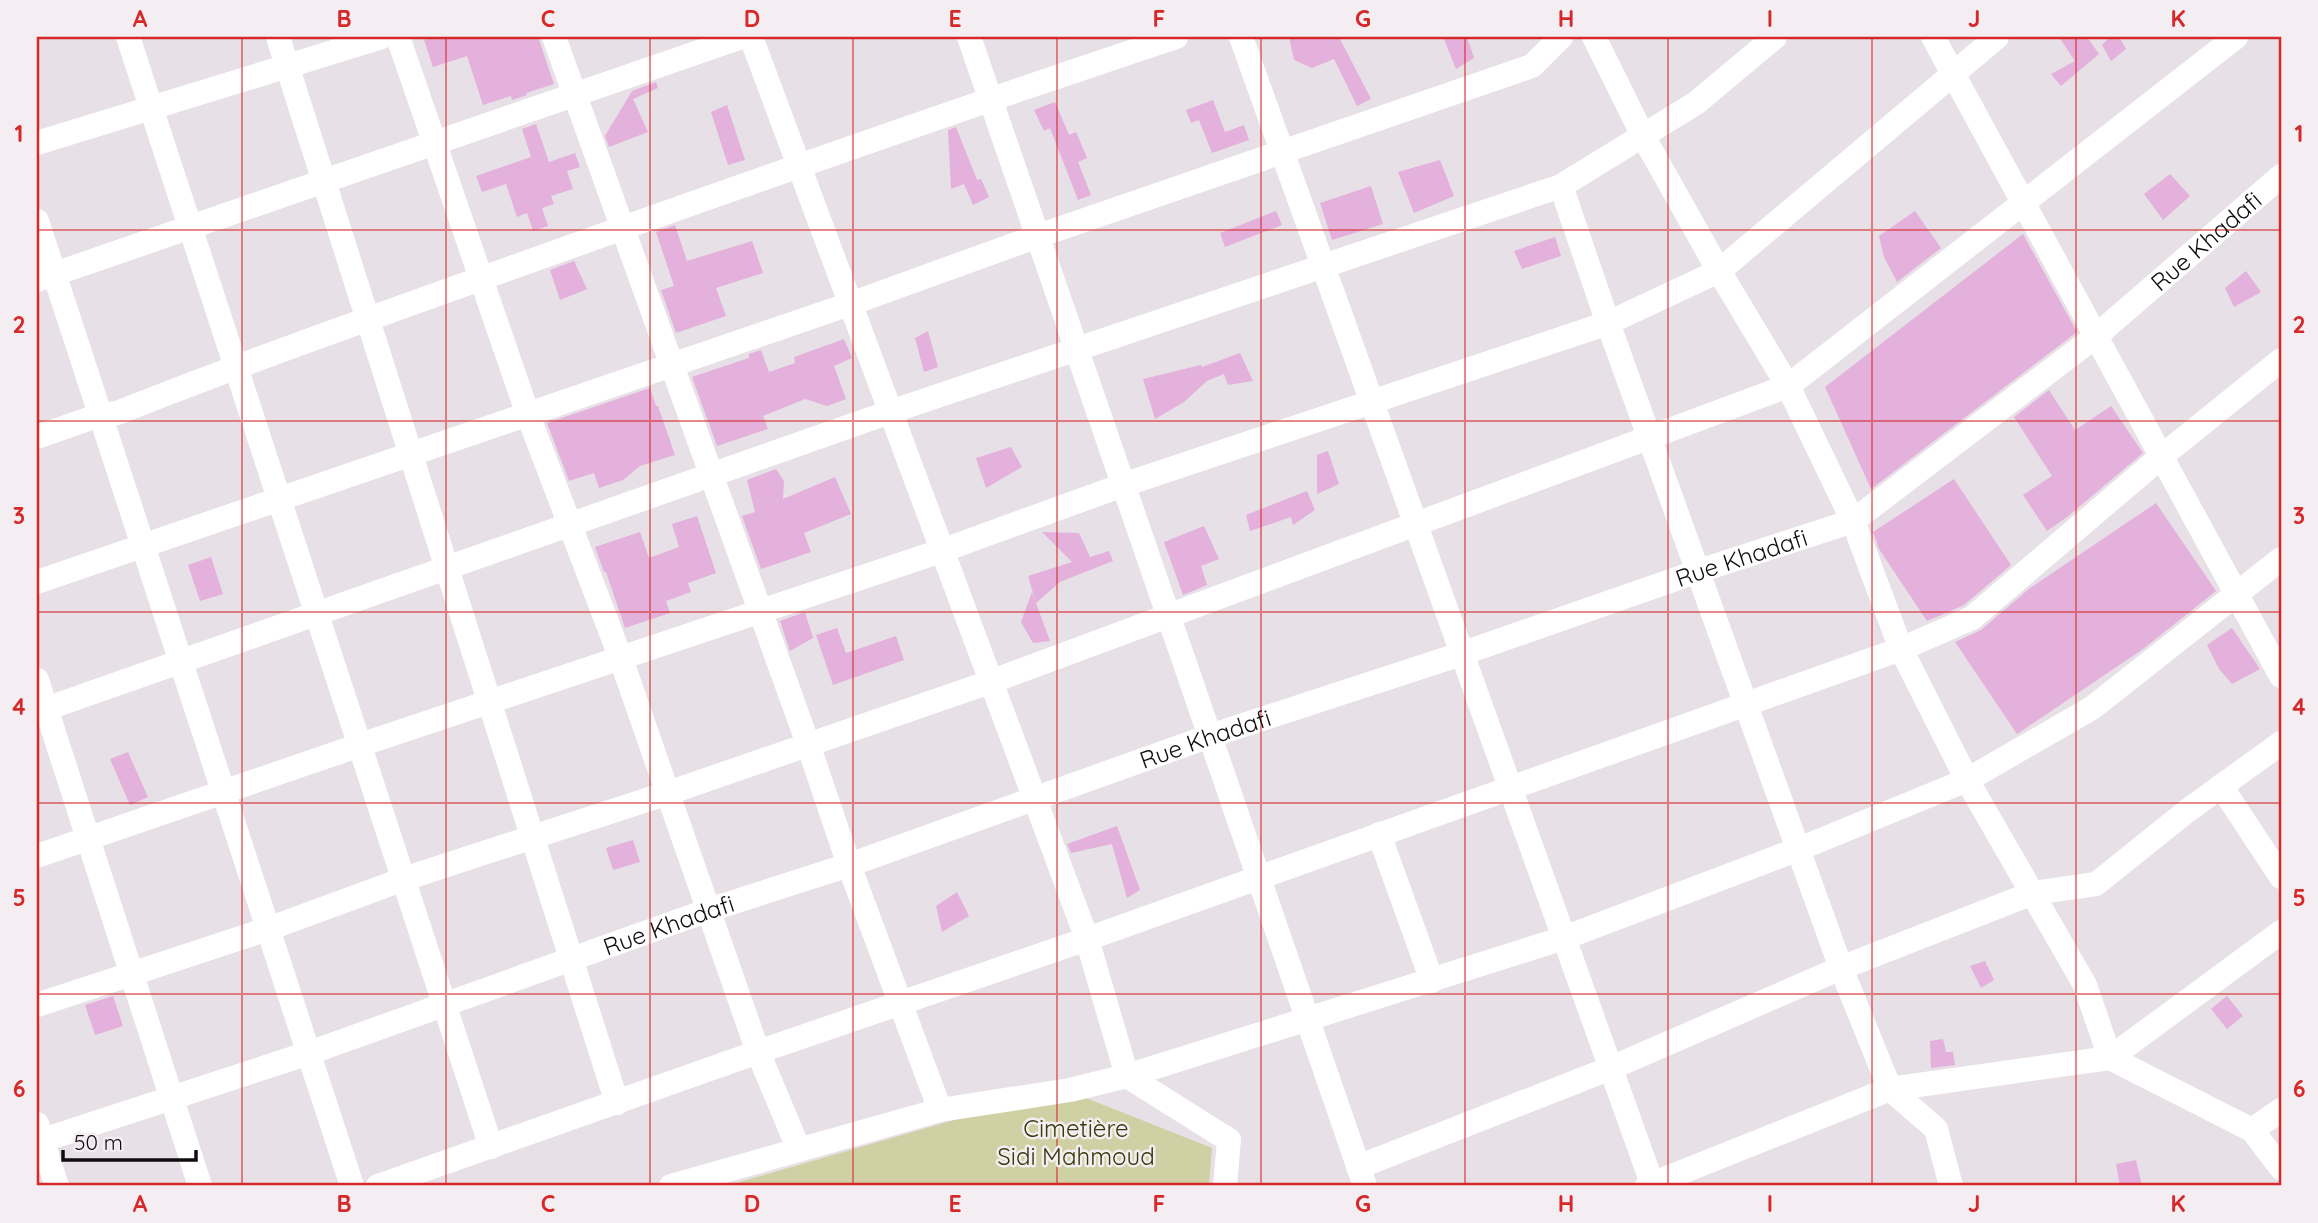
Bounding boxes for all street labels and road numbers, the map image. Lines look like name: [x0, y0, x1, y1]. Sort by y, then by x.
street label: Rue Khadafi: [2144, 185, 2267, 297]
street label: Rue Khadafi: [1671, 522, 1811, 593]
street label: Rue Khadafi: [1135, 702, 1275, 775]
street label: Rue Khadafi: [599, 888, 738, 962]

